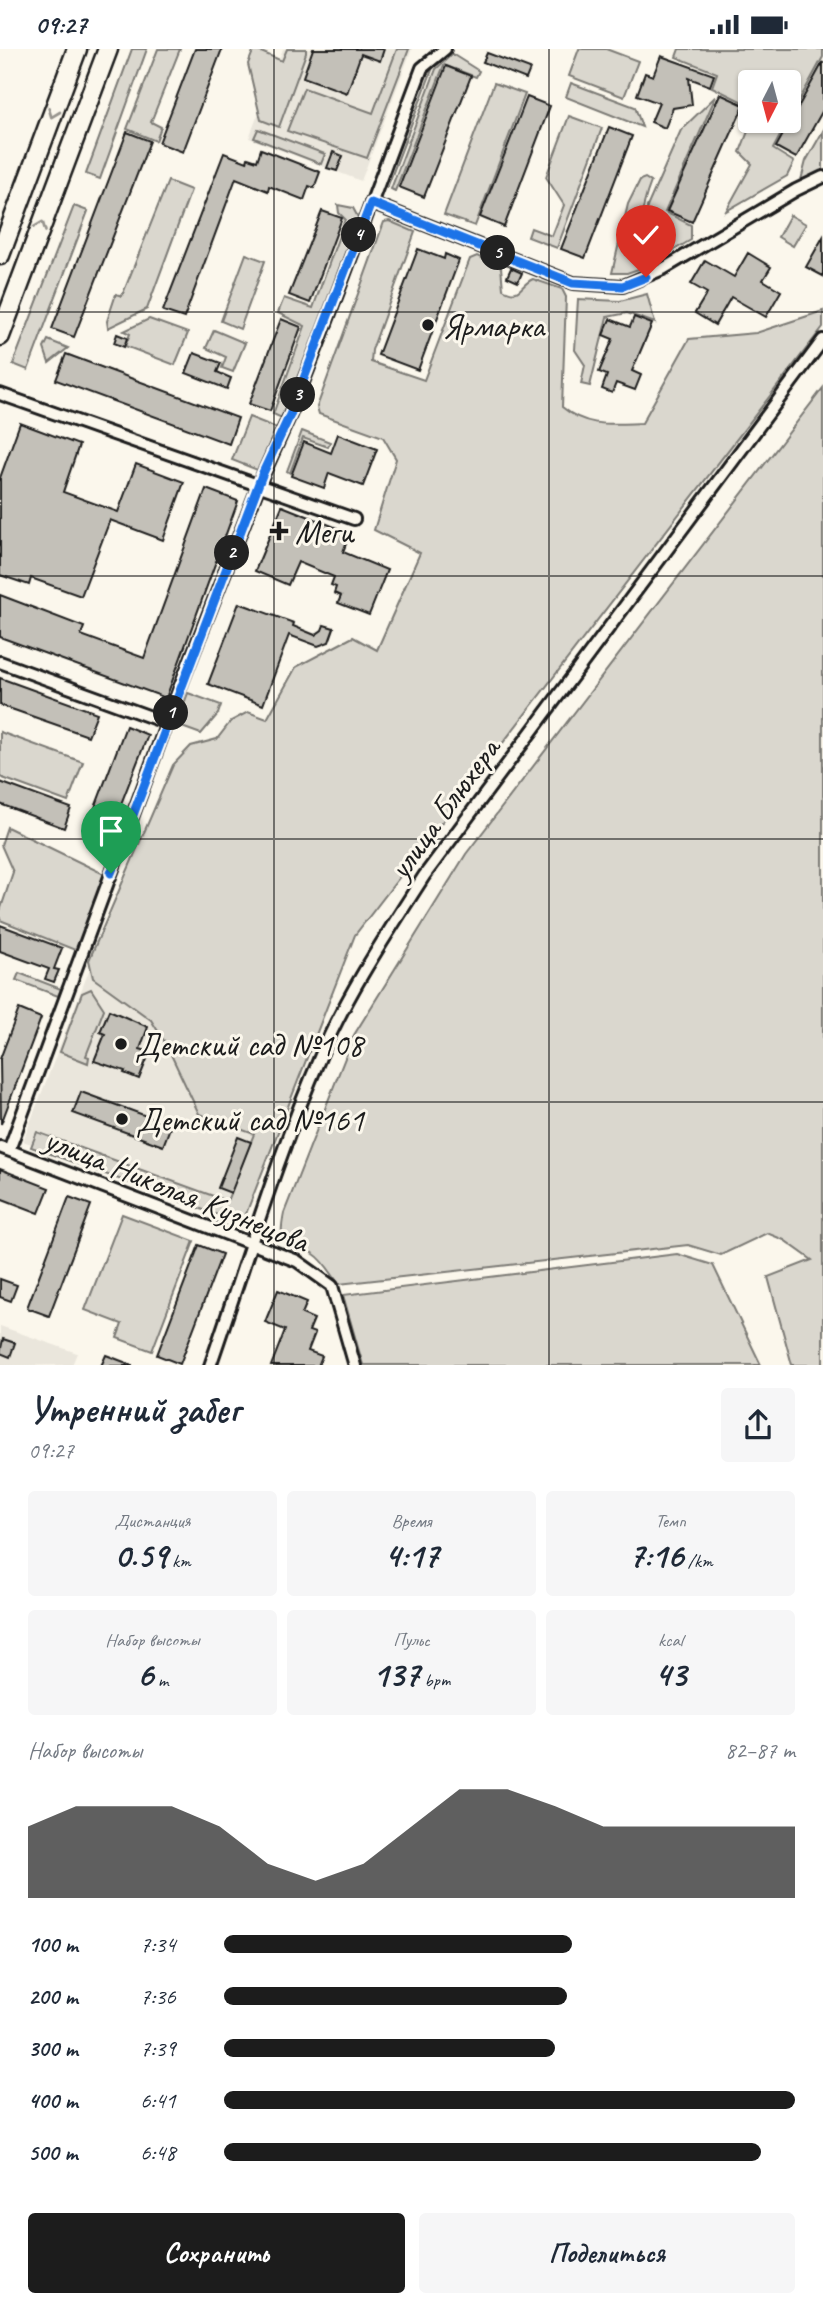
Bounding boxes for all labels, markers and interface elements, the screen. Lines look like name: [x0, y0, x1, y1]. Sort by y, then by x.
text: 09:27: [35, 8, 87, 41]
north arrow: [738, 70, 802, 133]
map controls: [738, 70, 801, 133]
one-way arrow: [48, 106, 62, 118]
pin: [616, 205, 676, 277]
icon: check: [627, 216, 665, 254]
pin: 4: [342, 217, 376, 253]
one-way arrow: [33, 221, 47, 233]
text: 4: [354, 222, 363, 246]
pin: 5: [480, 235, 516, 271]
text: 5: [493, 240, 502, 264]
place label: Ярмарка: [442, 305, 546, 347]
marker: Ярмарка: [420, 317, 436, 333]
pin: 3: [280, 377, 316, 413]
text: 3: [293, 382, 302, 406]
place label: Меги: [295, 511, 356, 553]
marker: Меги: [269, 521, 289, 541]
pin: 2: [215, 535, 250, 571]
text: 2: [227, 540, 236, 564]
pin: 1: [154, 695, 188, 731]
text: 1: [166, 700, 175, 724]
street label: улица Блюхера: [377, 728, 511, 889]
pin: [81, 801, 141, 873]
icon: arrive: [92, 812, 130, 850]
place label: Детский сад №108: [135, 1024, 366, 1066]
marker: Детский сад №108: [113, 1036, 129, 1052]
place label: Детский сад №161: [136, 1099, 366, 1141]
marker: Детский сад №161: [114, 1111, 130, 1127]
street label: улица Николая Кузнецова: [37, 1117, 316, 1263]
text: Утренний забег: [28, 1386, 240, 1433]
button: share: [721, 1388, 795, 1462]
text: 09:27: [28, 1436, 74, 1465]
text: Дистанция: [115, 1509, 190, 1533]
text: Время: [391, 1509, 432, 1533]
text: Темп: [655, 1509, 686, 1533]
text: 0.59: [114, 1533, 168, 1578]
text: 4:17: [384, 1533, 439, 1578]
text: 7:16: [628, 1533, 683, 1578]
text: km: [168, 1549, 191, 1573]
text: /km: [683, 1549, 713, 1573]
text: Набор высоты: [105, 1628, 200, 1652]
text: Пульс: [393, 1628, 430, 1652]
text: kcal: [658, 1628, 683, 1652]
text: 6: [137, 1652, 153, 1697]
text: 137: [373, 1652, 420, 1697]
text: 43: [655, 1652, 686, 1697]
text: m: [153, 1668, 168, 1692]
text: bpm: [420, 1668, 450, 1692]
text: Набор высоты: [28, 1736, 142, 1765]
text: 82–87 m: [725, 1736, 795, 1765]
text: 100 m: [28, 1930, 78, 1959]
text: 7:34: [140, 1930, 176, 1959]
text: 200 m: [28, 1982, 78, 2011]
text: 7:36: [140, 1982, 176, 2011]
text: 300 m: [28, 2034, 78, 2063]
text: 7:39: [140, 2034, 176, 2063]
text: 400 m: [28, 2086, 78, 2115]
text: 6:41: [140, 2086, 176, 2115]
text: 500 m: [28, 2138, 77, 2167]
text: 6:48: [140, 2138, 176, 2167]
button: Сохранить: [28, 2213, 405, 2293]
button: Поделиться: [419, 2213, 795, 2293]

